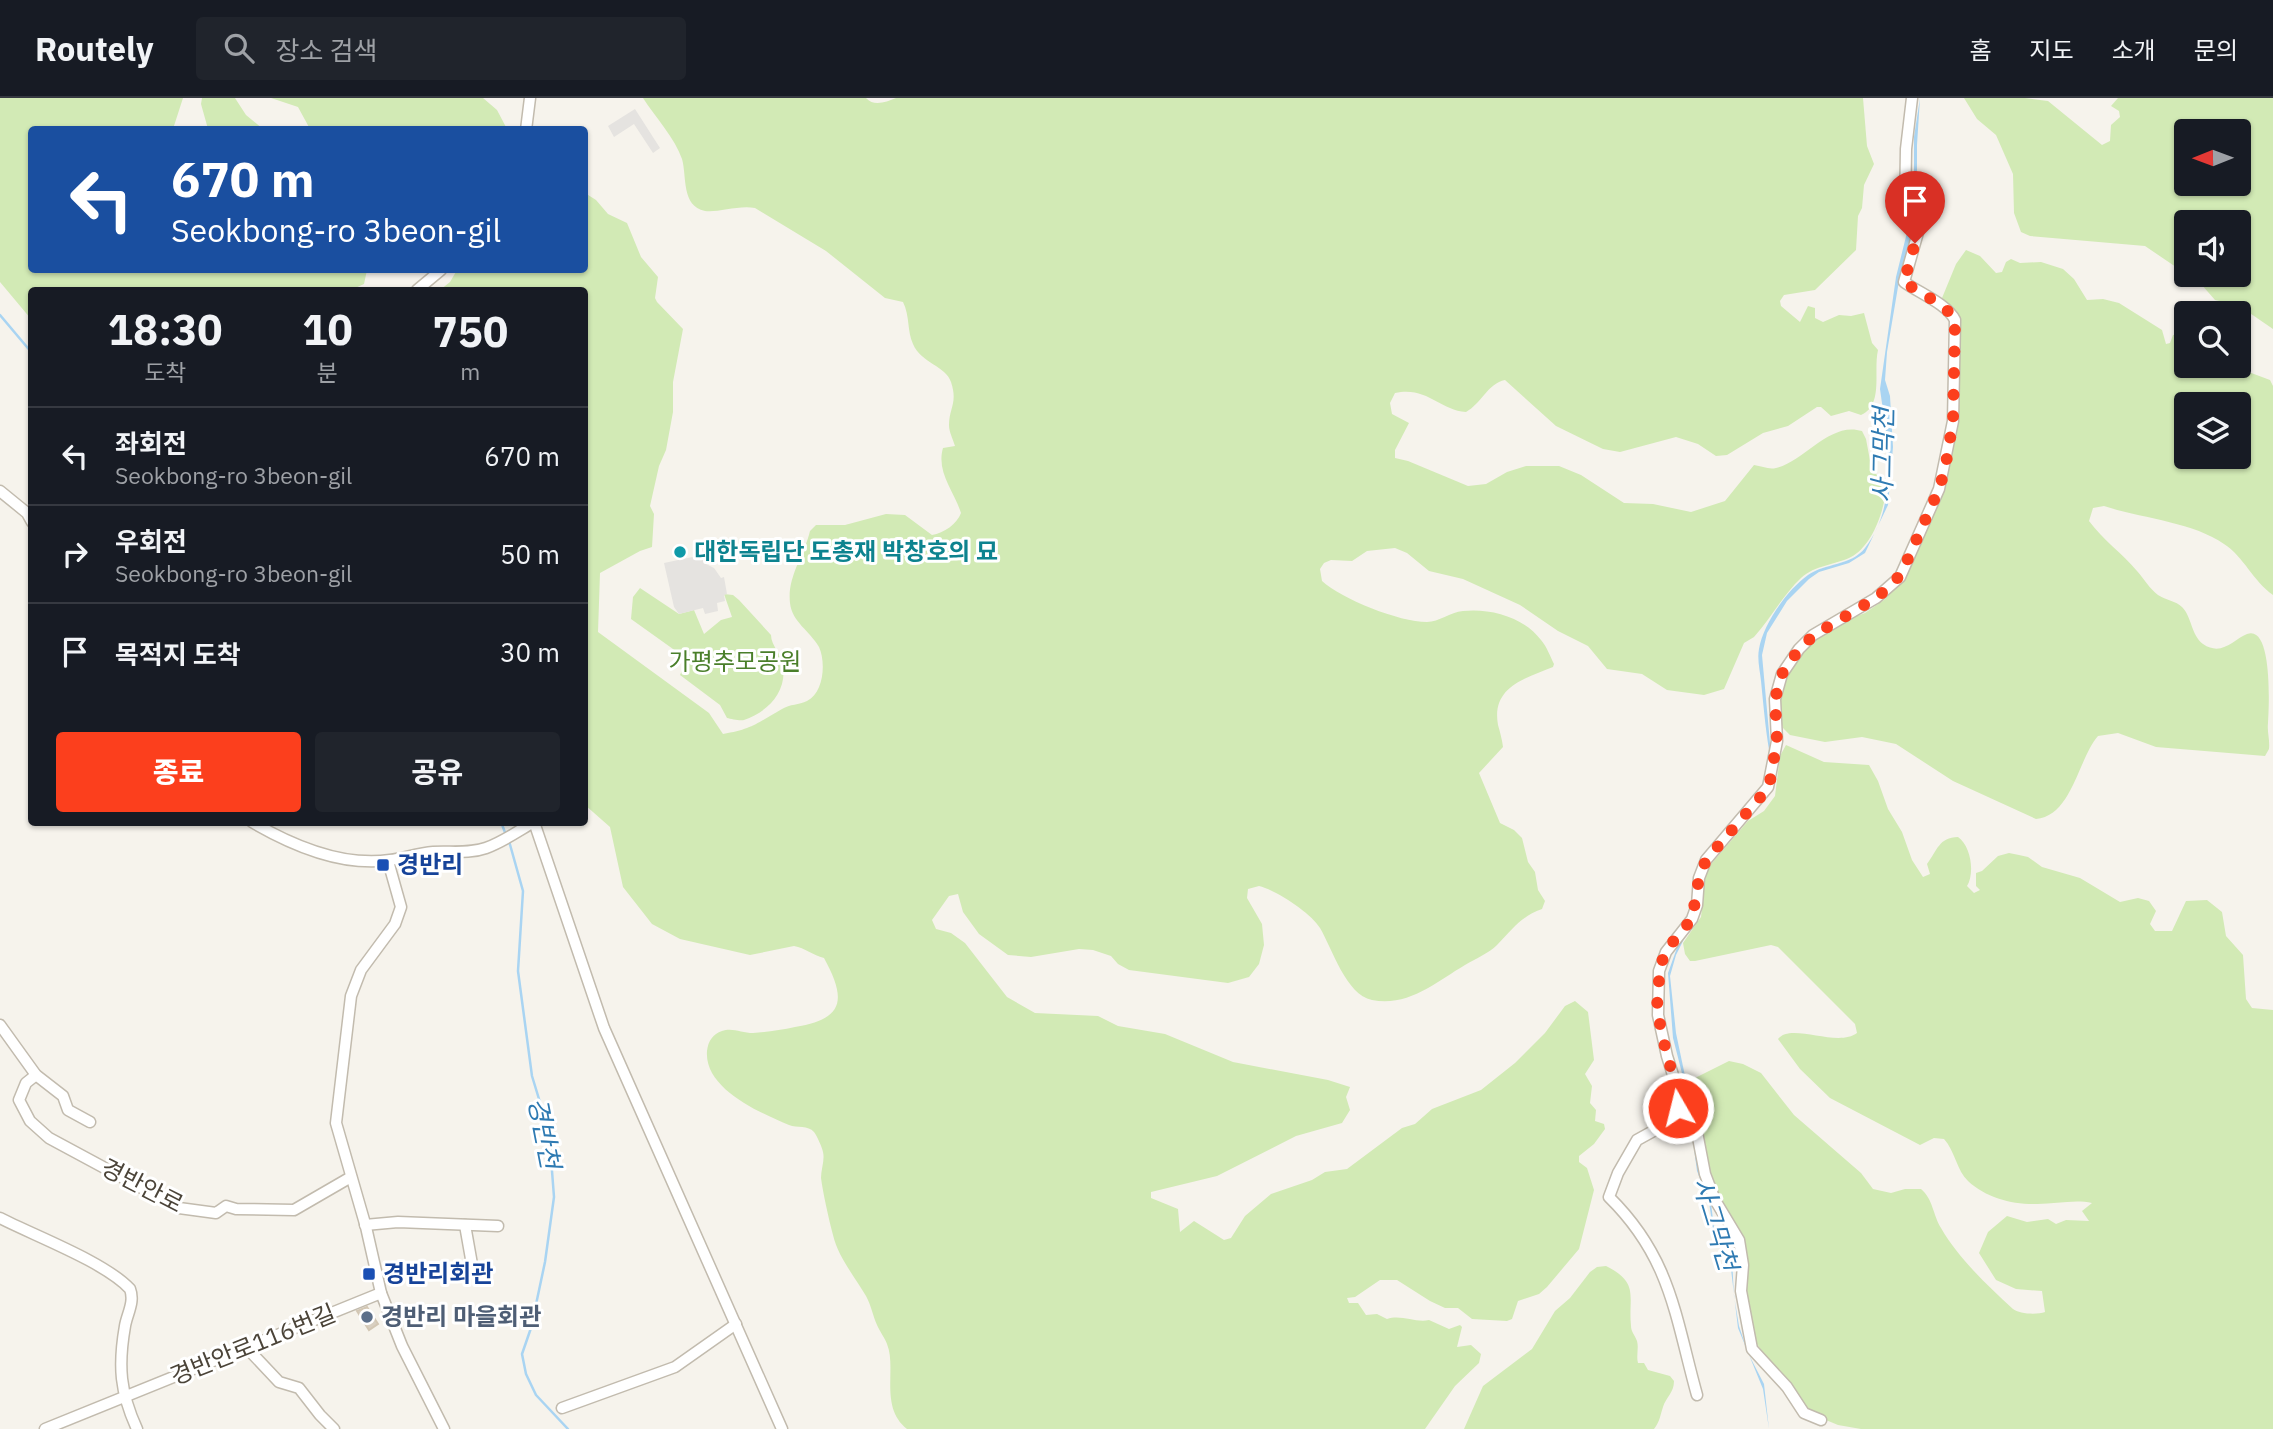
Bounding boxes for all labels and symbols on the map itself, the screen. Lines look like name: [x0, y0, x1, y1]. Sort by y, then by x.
north arrow: [2174, 119, 2250, 196]
pin: [1885, 171, 1945, 243]
water label: 사그막천: [1864, 404, 1900, 503]
place label: 대한독립단 도총재 박창호의 묘: [694, 535, 998, 567]
marker: 대한독립단 도총재 박창호의 묘: [672, 544, 688, 560]
park label: 가평추모공원: [669, 645, 801, 677]
place label: 경반리: [397, 848, 463, 880]
marker: 경반리: [375, 857, 391, 873]
position arrow: [1641, 1071, 1715, 1145]
water label: 경반천: [521, 1094, 569, 1174]
street label: 경반안로: [96, 1151, 189, 1219]
water label: 사그막천: [1686, 1173, 1747, 1277]
place label: 경반리회관: [383, 1257, 493, 1289]
marker: 경반리회관: [361, 1266, 377, 1282]
street label: 경반안로116번길: [165, 1296, 340, 1392]
place label: 경반리 마을회관: [381, 1300, 541, 1332]
marker: 경반리 마을회관: [359, 1309, 375, 1325]

